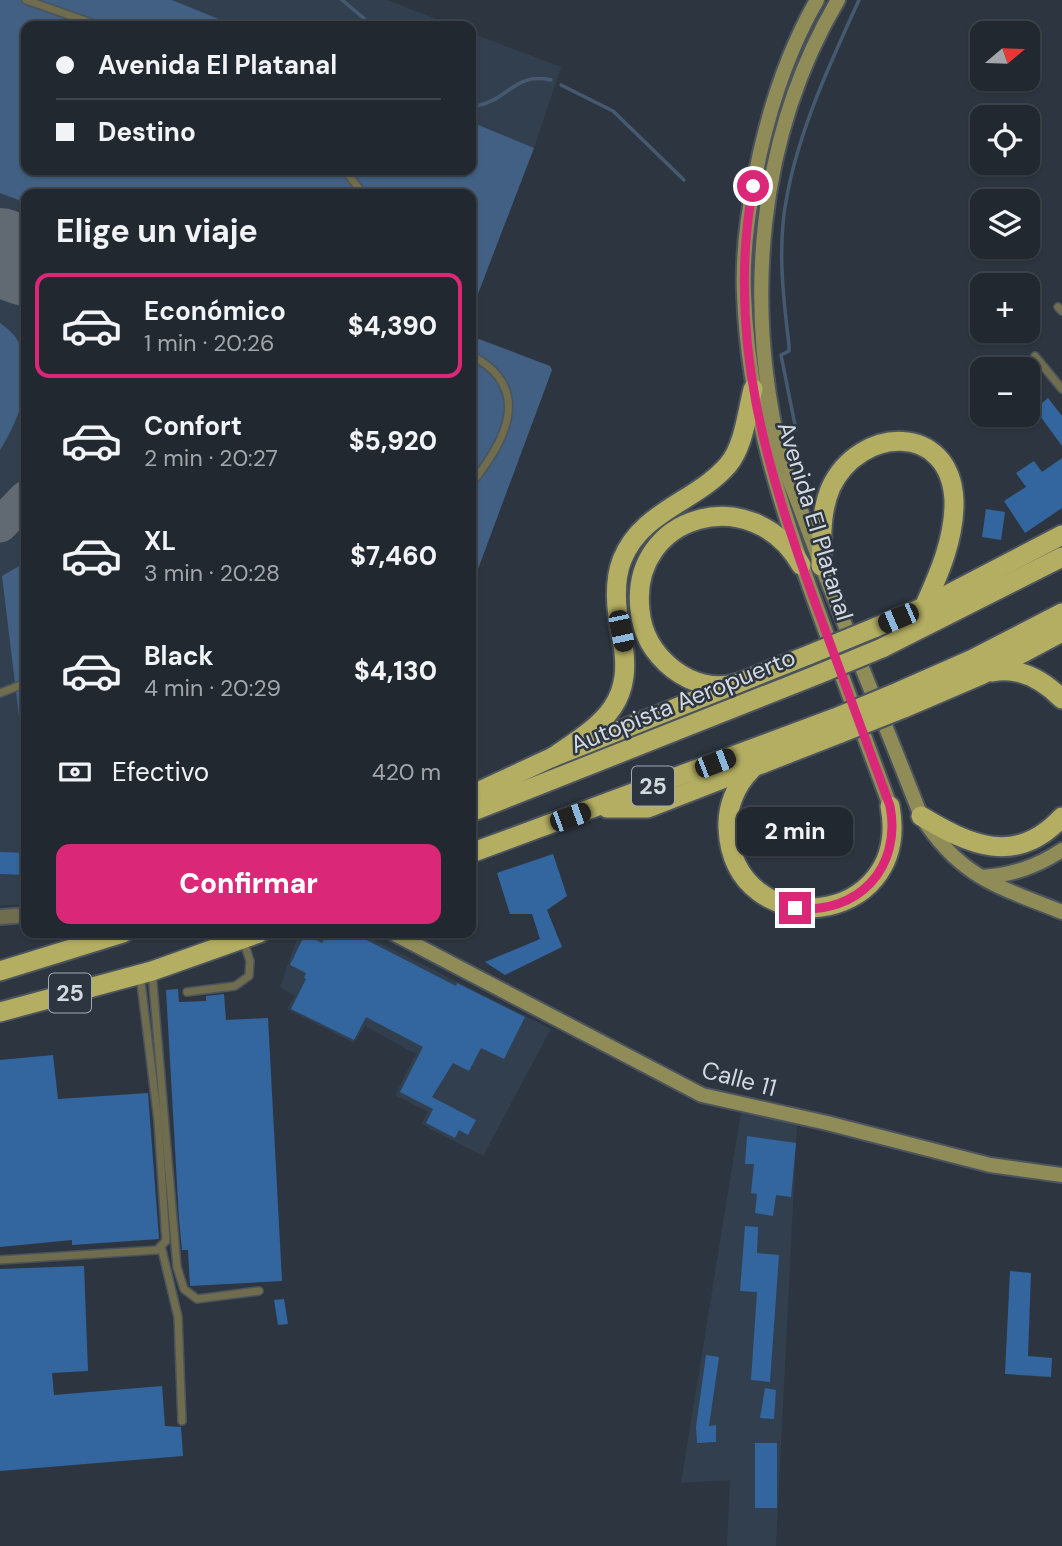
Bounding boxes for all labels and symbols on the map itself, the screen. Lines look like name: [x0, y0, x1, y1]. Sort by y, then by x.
north arrow: [970, 21, 1040, 91]
route start: [737, 170, 769, 202]
street label: Avenida El Platanal: [770, 418, 860, 624]
car: [875, 600, 922, 636]
car: [607, 608, 636, 654]
street label: Autopista Aeropuerto: [566, 641, 800, 760]
car: [692, 746, 739, 780]
road number: 25: [632, 766, 674, 806]
car: [547, 800, 594, 834]
callout: 2 min: [737, 806, 853, 856]
route end: [779, 892, 811, 924]
road number: 25: [49, 974, 91, 1012]
street label: Calle 11: [698, 1054, 780, 1103]

